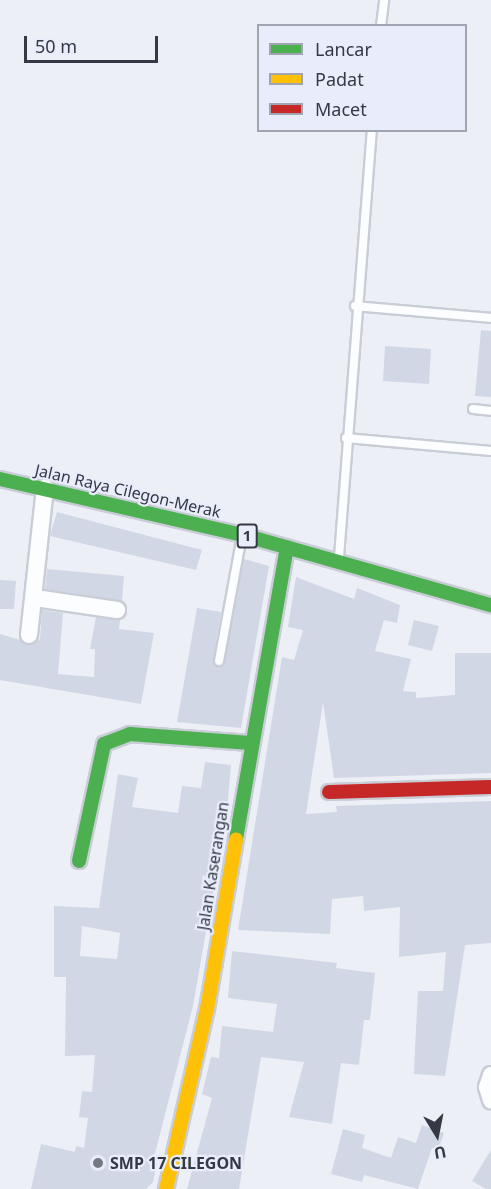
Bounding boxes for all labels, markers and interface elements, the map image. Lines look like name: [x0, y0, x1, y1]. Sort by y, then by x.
scale bar: [27, 24, 160, 62]
legend: [257, 24, 467, 132]
text: 50 m: [35, 34, 77, 58]
text: Lancar: [315, 37, 372, 61]
text: Padat: [315, 67, 364, 91]
text: Macet: [315, 97, 367, 121]
street label: Jalan Raya Cilegon-Merak: [33, 460, 223, 522]
road number: 1: [236, 524, 258, 548]
street label: Jalan Kaserangan: [193, 800, 233, 932]
north arrow: [407, 1105, 467, 1165]
text: U: [432, 1141, 448, 1165]
place label: SMP 17 CILEGON: [110, 1153, 242, 1173]
marker: SMP 17 CILEGON: [91, 1156, 105, 1170]

